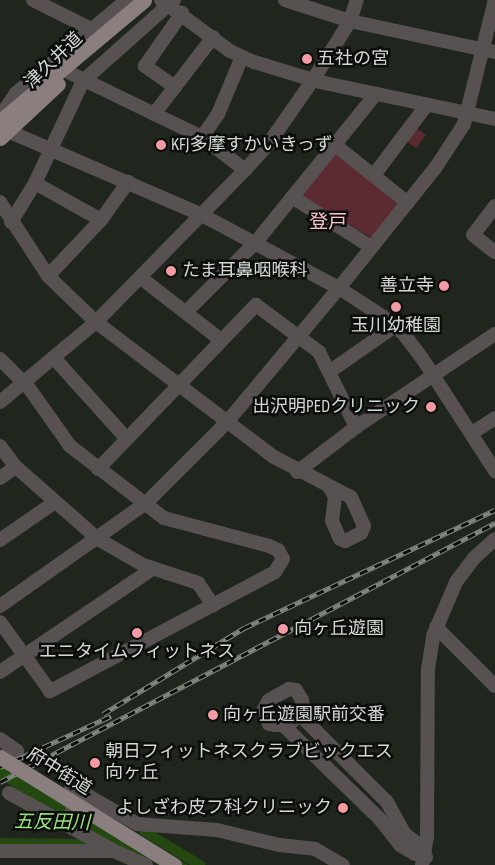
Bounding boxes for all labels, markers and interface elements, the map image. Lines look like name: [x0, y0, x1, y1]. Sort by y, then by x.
street label: 津久井道: [21, 28, 87, 94]
place label: 五社の宮: [317, 48, 389, 70]
marker: 五社の宮: [301, 53, 313, 65]
place label: KFJ多摩すかいきっず: [171, 134, 333, 156]
marker: KFJ多摩すかいきっず: [155, 139, 167, 151]
district label: 登戸: [309, 212, 347, 234]
place label: たま耳鼻咽喉科: [182, 260, 308, 282]
marker: たま耳鼻咽喉科: [164, 264, 178, 278]
place label: 善立寺: [380, 275, 434, 297]
marker: 善立寺: [438, 280, 450, 292]
marker: 玉川幼稚園: [390, 301, 402, 313]
place label: 玉川幼稚園: [351, 315, 441, 337]
place label: 出沢明PEDクリニック: [252, 396, 420, 418]
marker: 出沢明PEDクリニック: [424, 400, 438, 414]
place label: 向ヶ丘遊園: [294, 618, 384, 640]
marker: 向ヶ丘遊園: [276, 622, 290, 636]
marker: エニタイムフィットネス: [131, 627, 143, 639]
place label: エニタイムフィットネス: [38, 641, 236, 663]
place label: 向ヶ丘遊園駅前交番: [223, 704, 385, 726]
marker: 向ヶ丘遊園駅前交番: [207, 709, 219, 721]
place label: 朝日フィットネスクラブビックエス 向ヶ丘: [105, 742, 393, 784]
street label: 府中街道: [23, 744, 95, 800]
marker: 朝日フィットネスクラブビックエス 向ヶ丘: [89, 757, 101, 769]
place label: よしざわ皮フ科クリニック: [116, 797, 332, 819]
marker: よしざわ皮フ科クリニック: [336, 801, 350, 815]
water label: 五反田川: [14, 811, 90, 835]

